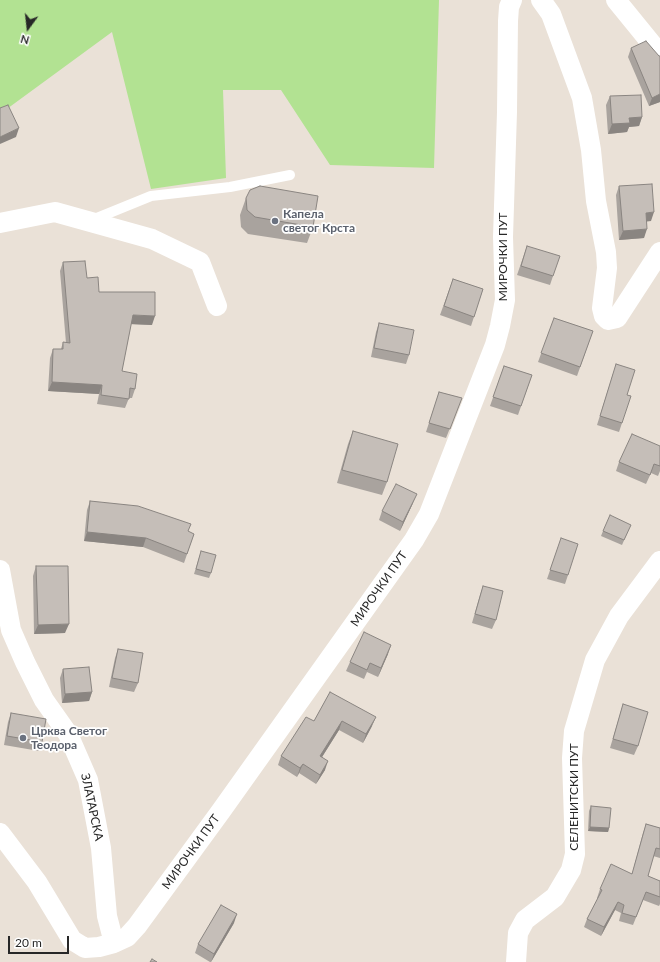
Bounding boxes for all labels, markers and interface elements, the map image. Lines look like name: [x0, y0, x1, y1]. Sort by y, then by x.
north arrow: [8, 8, 48, 48]
text: N: [19, 33, 31, 47]
place label: Капела светог Крста: [283, 207, 355, 235]
street label: МИРОЧКИ ПУТ: [496, 213, 510, 301]
marker: Капела светог Крста: [270, 216, 280, 226]
street label: МИРОЧКИ ПУТ: [348, 549, 410, 629]
place label: Црква Светог Теодора: [31, 724, 107, 752]
marker: Црква Светог Теодора: [18, 733, 28, 743]
street label: СЕЛЕНИТСКИ ПУТ: [567, 743, 581, 851]
street label: ЗЛАТАРСКА: [78, 772, 106, 842]
street label: МИРОЧКИ ПУТ: [159, 812, 223, 892]
scale bar: [10, 928, 71, 954]
text: 20 m: [15, 935, 42, 950]

